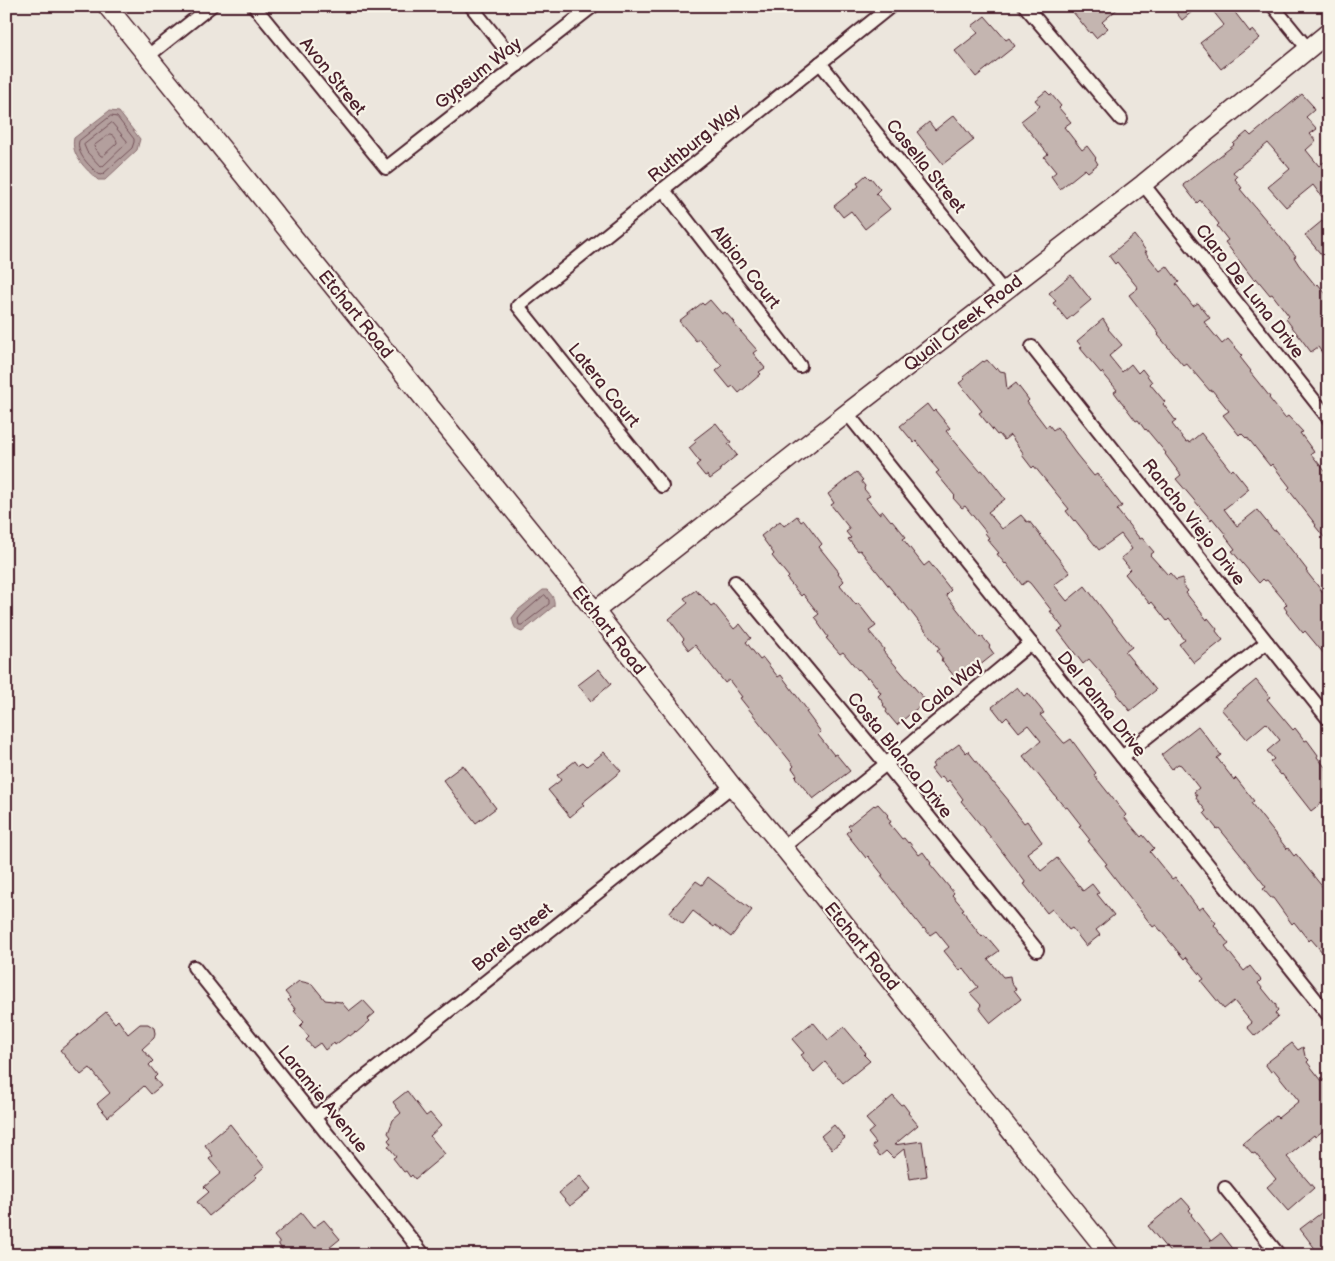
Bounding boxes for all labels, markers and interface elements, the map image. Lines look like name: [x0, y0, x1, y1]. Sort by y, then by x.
street label: Avon Street: [295, 33, 370, 120]
street label: Gypsum Way: [431, 33, 526, 114]
street label: Ruthburg Way: [644, 99, 745, 187]
street label: Casella Street: [881, 115, 970, 218]
street label: Claro De Luna Drive: [1191, 220, 1309, 363]
street label: Albion Court: [707, 222, 785, 313]
street label: Etchart Road: [314, 266, 397, 363]
street label: Quail Creek Road: [900, 271, 1027, 376]
street label: Latera Court: [563, 339, 644, 432]
street label: Rancho Viejo Drive: [1138, 455, 1250, 590]
street label: Etchart Road: [567, 582, 650, 679]
street label: Del Palma Drive: [1053, 647, 1151, 761]
street label: La Cala Way: [897, 654, 988, 734]
street label: Costa Blanca Drive: [843, 688, 957, 823]
street label: Borel Street: [468, 898, 557, 976]
street label: Etchart Road: [820, 898, 903, 995]
street label: Laramie Avenue: [273, 1042, 372, 1157]

